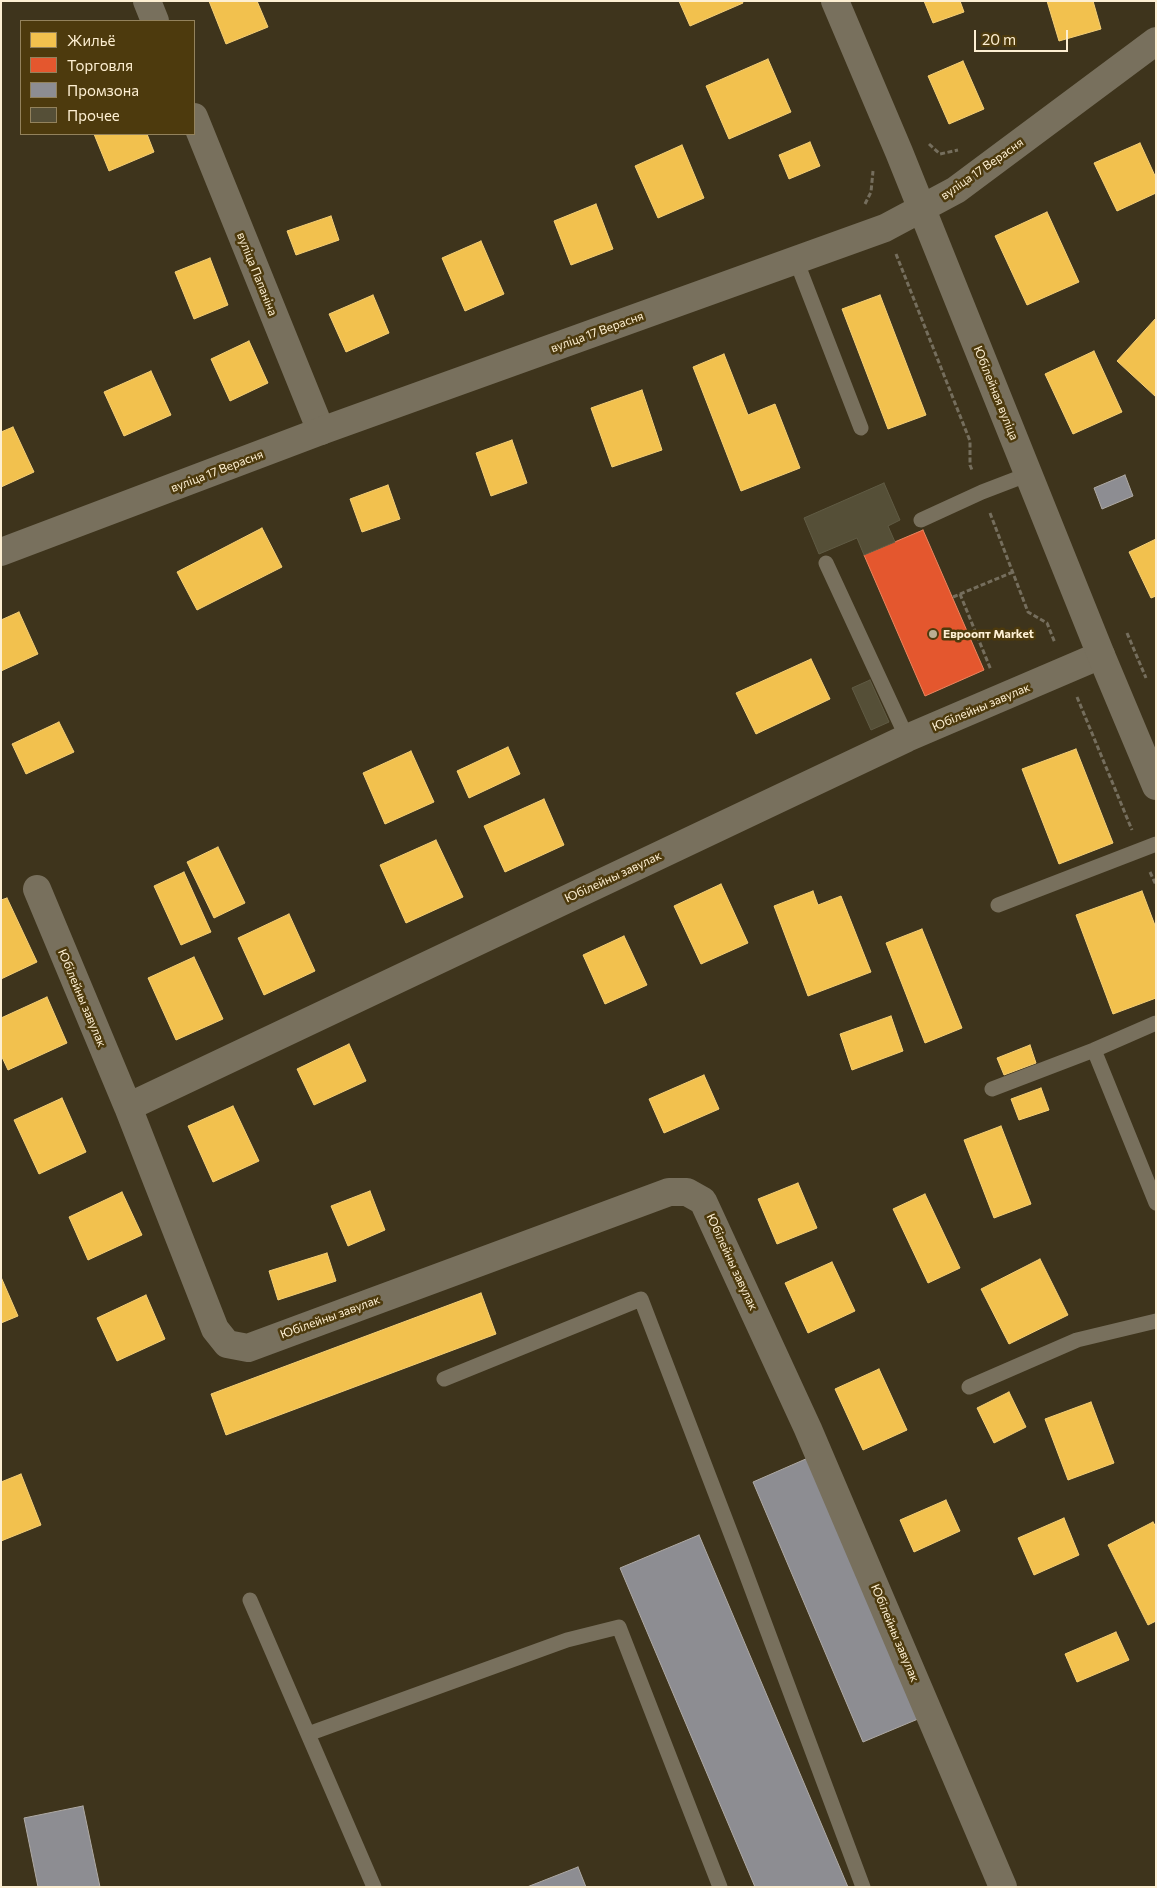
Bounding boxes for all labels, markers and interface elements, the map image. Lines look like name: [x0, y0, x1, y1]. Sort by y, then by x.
legend: [20, 20, 195, 135]
scale bar: [977, 20, 1071, 52]
text: 20 m: [982, 30, 1016, 48]
text: Жильё: [67, 31, 115, 49]
text: Торговля: [67, 56, 133, 74]
text: Промзона: [67, 81, 139, 99]
text: Прочее: [67, 106, 120, 124]
street label: вуліца 17 Верасня: [938, 135, 1026, 203]
street label: вуліца Папаніна: [234, 230, 280, 318]
street label: вуліца 17 Верасня: [549, 309, 645, 355]
street label: Юбілейная вуліца: [970, 344, 1022, 442]
street label: вуліца 17 Верасня: [169, 447, 265, 495]
place label: Евроопт Market: [943, 627, 1034, 641]
marker: Евроопт Market: [927, 628, 939, 640]
street label: Юбілейны завулак: [930, 680, 1032, 734]
street label: Юбілейны завулак: [562, 848, 664, 906]
street label: Юбілейны завулак: [55, 947, 109, 1049]
street label: Юбілейны завулак: [703, 1211, 761, 1313]
street label: Юбілейны завулак: [278, 1292, 382, 1342]
street label: Юбілейны завулак: [868, 1582, 922, 1684]

